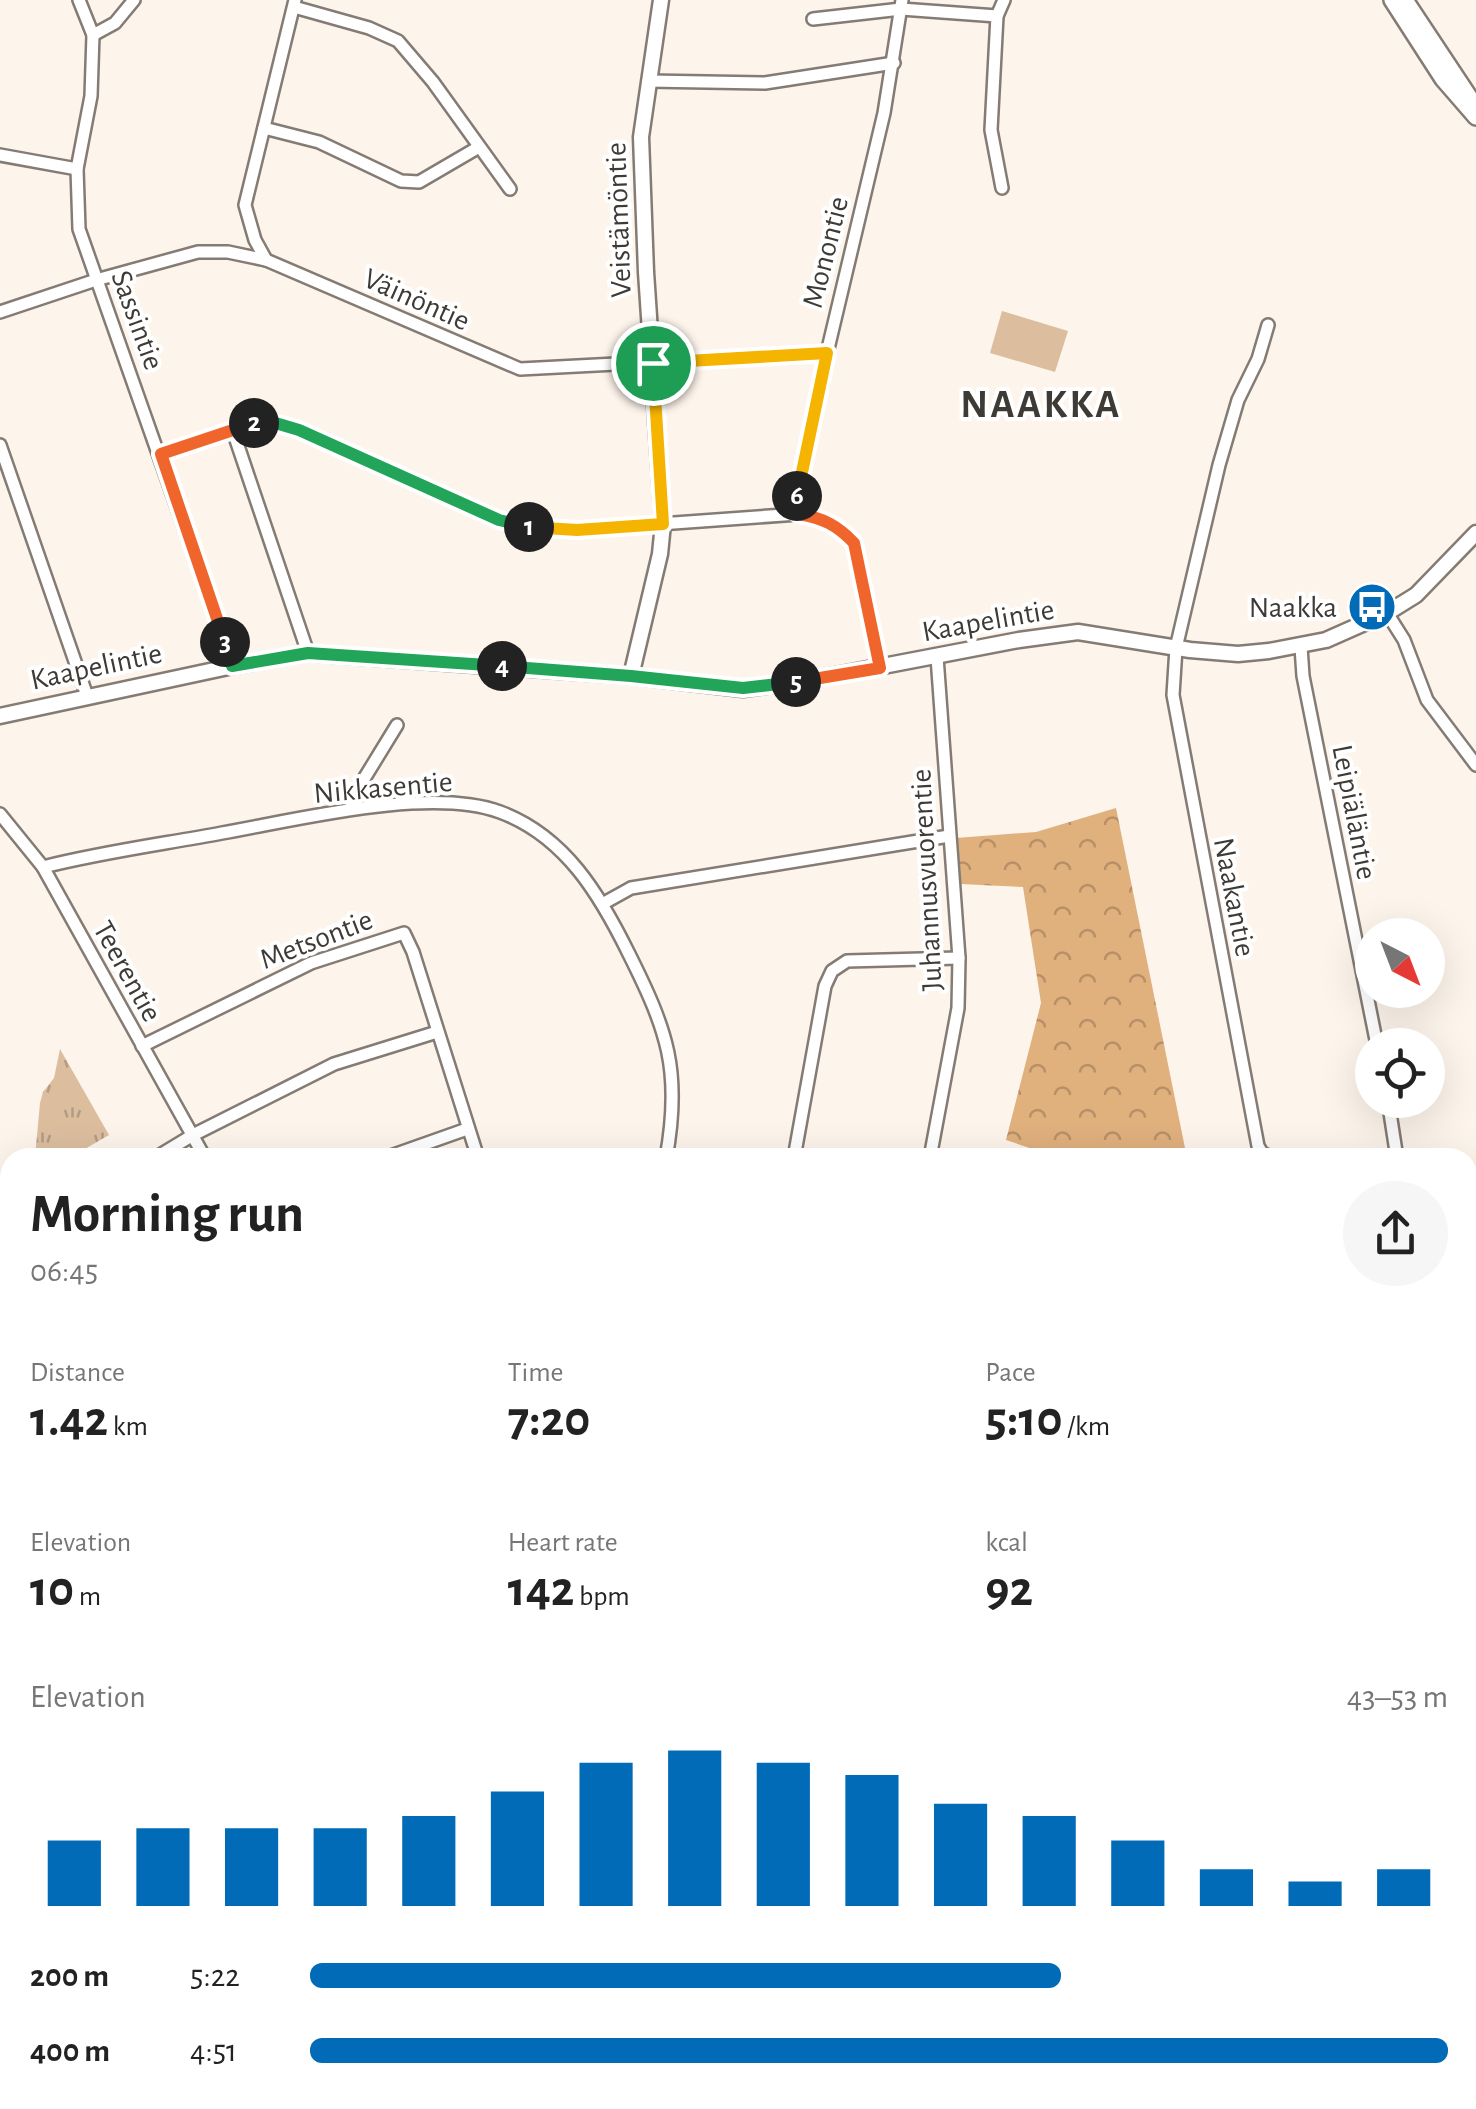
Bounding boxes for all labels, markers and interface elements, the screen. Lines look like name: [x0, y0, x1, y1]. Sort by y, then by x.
street label: Veistämöntie: [601, 142, 637, 298]
street label: Monontie: [798, 194, 854, 311]
street label: Väinöntie: [359, 263, 474, 336]
street label: Sassintie: [105, 267, 169, 374]
pin: [611, 321, 696, 406]
icon: arrive: [626, 336, 681, 391]
district label: NAAKKA: [960, 385, 1122, 425]
pin: 2: [229, 398, 279, 448]
text: 2: [247, 409, 261, 437]
pin: 6: [772, 471, 822, 521]
text: 6: [790, 482, 804, 510]
pin: 1: [504, 502, 554, 552]
text: 1: [524, 513, 534, 541]
bus stop icon: Naakka: [1346, 581, 1398, 633]
place label: Naakka: [1249, 593, 1337, 623]
street label: Kaapelintie: [920, 595, 1057, 647]
pin: 3: [200, 617, 250, 667]
text: 3: [219, 628, 231, 656]
street label: Kaapelintie: [28, 638, 165, 696]
pin: 4: [477, 641, 527, 691]
text: 4: [495, 652, 509, 680]
pin: 5: [771, 657, 821, 707]
text: 5: [790, 668, 802, 696]
street label: Leipiäläntie: [1326, 742, 1382, 882]
street label: Nikkasentie: [312, 767, 454, 809]
street label: Juhannusvuorentie: [906, 768, 948, 992]
street label: Naakantie: [1208, 835, 1260, 959]
street label: Metsontie: [256, 905, 377, 975]
street label: Teerentie: [87, 916, 167, 1027]
north arrow: [1355, 918, 1445, 1008]
map controls: [1355, 918, 1445, 1118]
button: locate: [1355, 1028, 1445, 1118]
button: share: [1343, 1181, 1448, 1286]
text: Morning run: [30, 1187, 304, 1242]
text: 06:45: [30, 1255, 98, 1287]
text: Distance: [30, 1359, 125, 1387]
text: Time: [508, 1359, 563, 1387]
text: Pace: [985, 1359, 1036, 1387]
text: 1.42: [30, 1395, 108, 1445]
text: 7:20: [508, 1395, 590, 1445]
text: 5:10: [985, 1395, 1062, 1445]
text: km: [108, 1413, 148, 1441]
text: /km: [1062, 1413, 1110, 1441]
text: Elevation: [30, 1529, 131, 1557]
text: Heart rate: [508, 1529, 618, 1557]
text: kcal: [985, 1529, 1028, 1557]
text: 10: [30, 1565, 74, 1615]
text: 142: [508, 1565, 574, 1615]
text: 92: [985, 1565, 1033, 1615]
text: m: [74, 1583, 101, 1611]
text: bpm: [574, 1583, 630, 1611]
text: Elevation: [30, 1681, 146, 1713]
text: 43–53 m: [1347, 1681, 1448, 1713]
text: 200 m: [30, 1960, 109, 1992]
text: 5:22: [190, 1960, 240, 1992]
text: 400 m: [30, 2035, 110, 2067]
text: 4:51: [190, 2035, 237, 2067]

